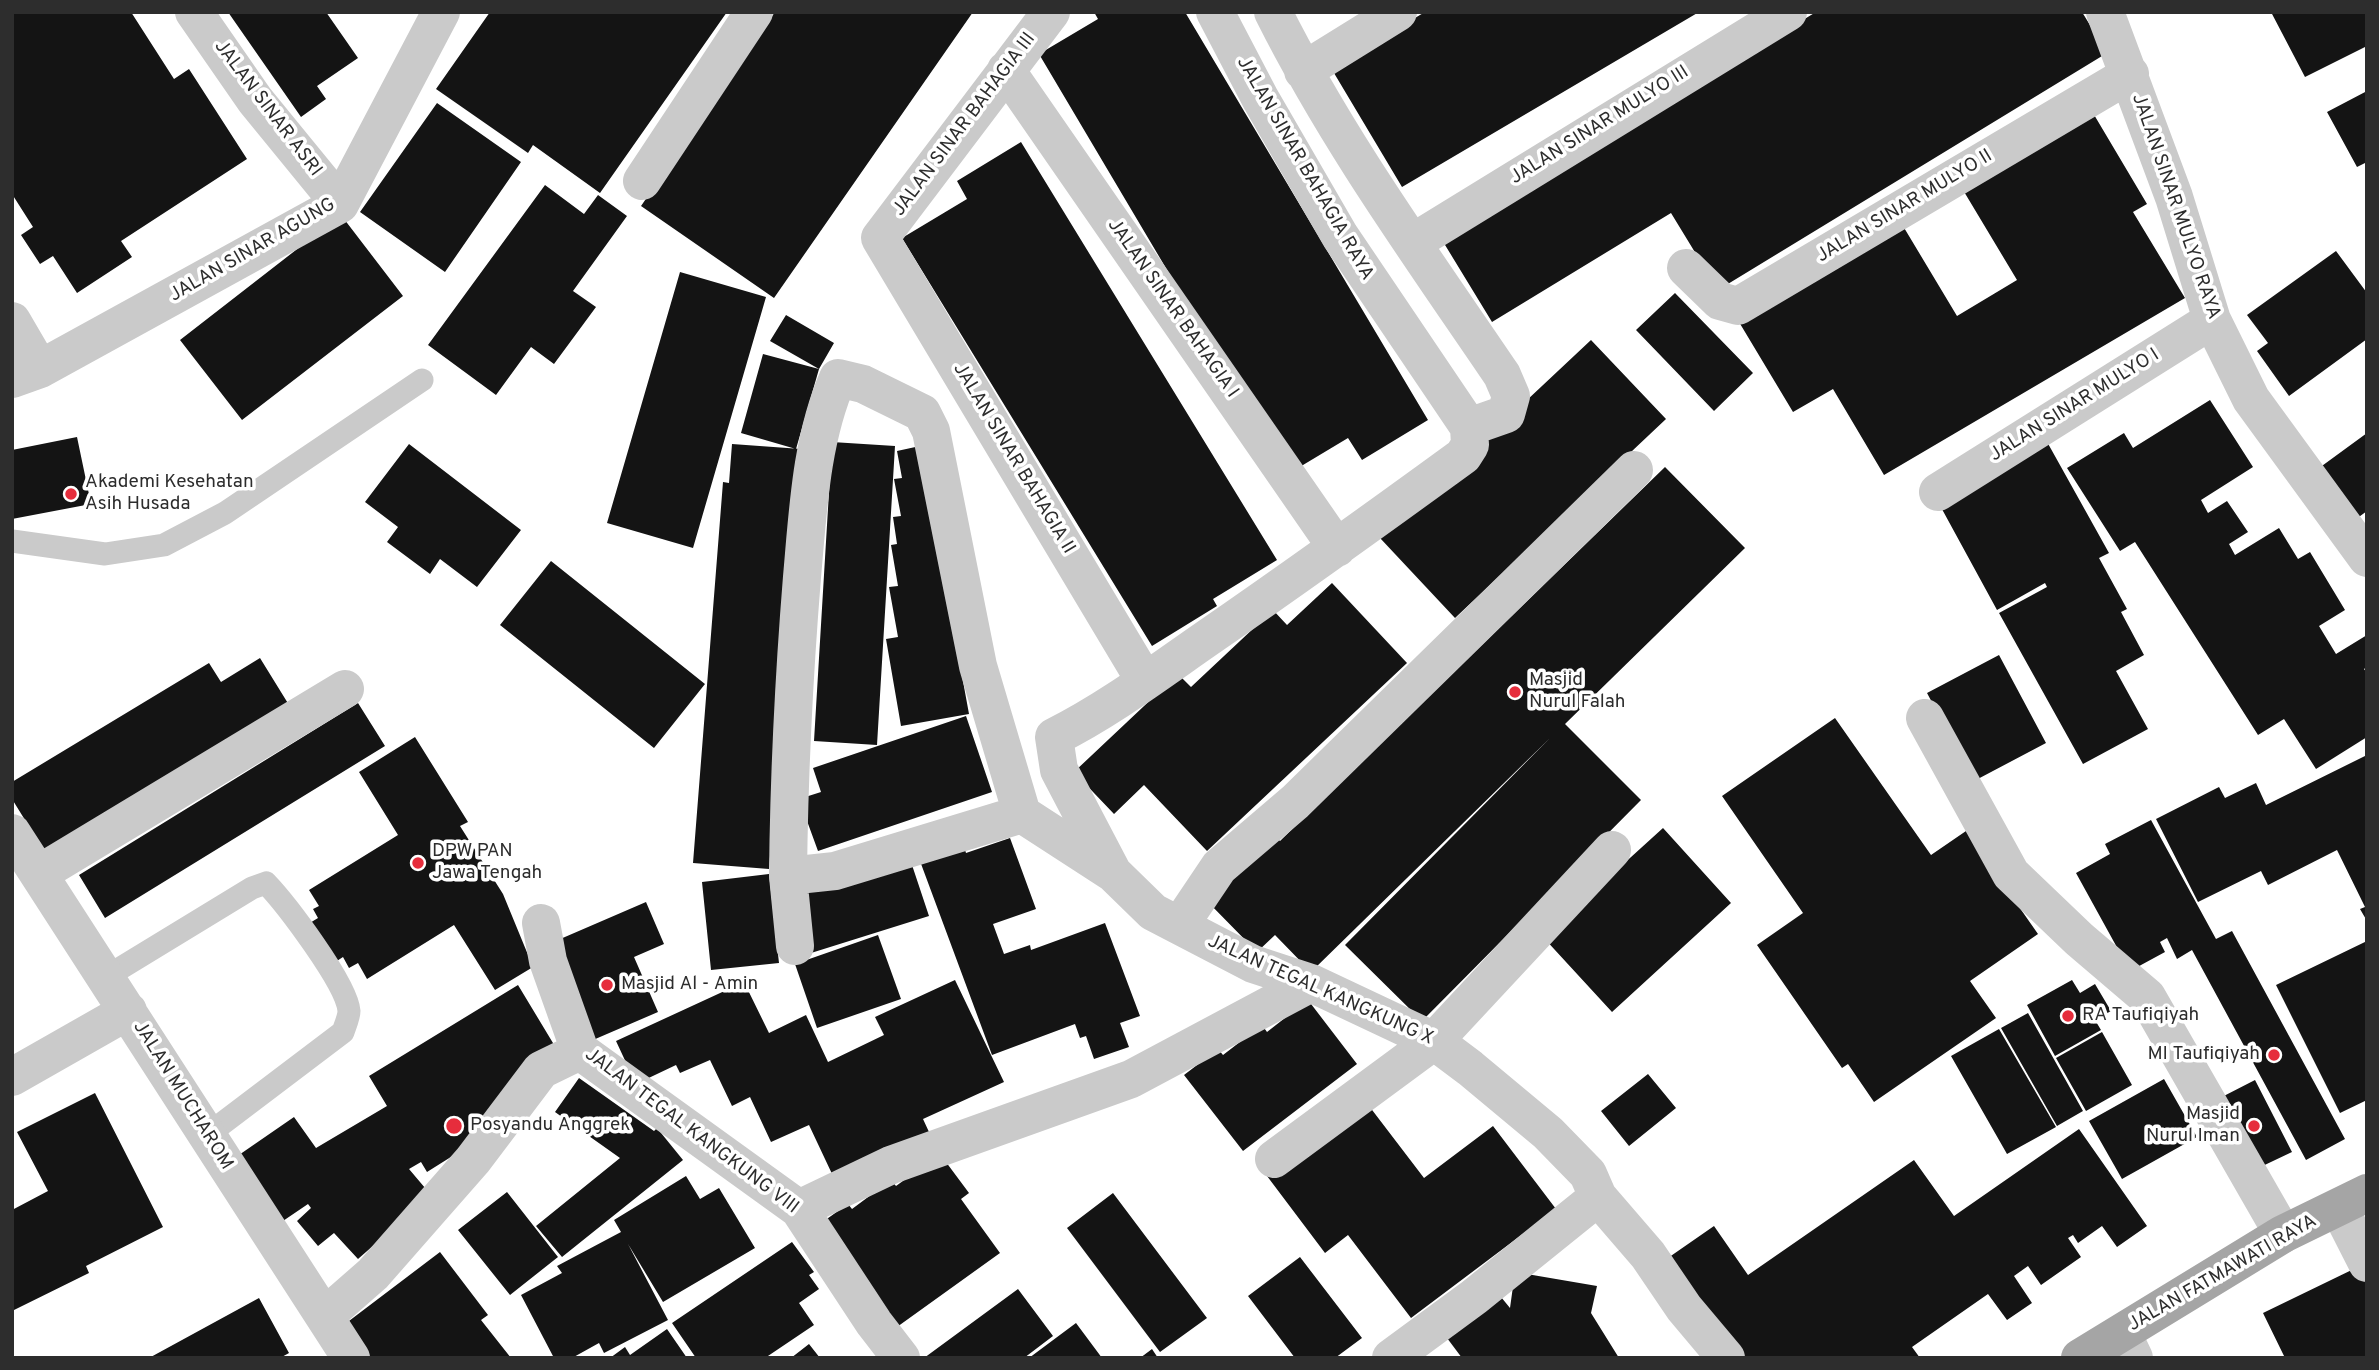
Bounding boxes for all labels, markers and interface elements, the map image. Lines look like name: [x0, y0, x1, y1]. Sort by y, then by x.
street label: JALAN SINAR BAHAGIA III: [889, 29, 1041, 221]
street label: JALAN SINAR ASRI: [208, 36, 326, 182]
street label: JALAN SINAR BAHAGIA RAYA: [1231, 53, 1377, 285]
street label: JALAN SINAR MULYO III: [1506, 62, 1694, 190]
street label: JALAN SINAR MULYO RAYA: [2126, 91, 2224, 323]
street label: JALAN SINAR MULYO II: [1813, 145, 1997, 269]
street label: JALAN SINAR AGUNG: [166, 194, 340, 308]
street label: JALAN SINAR BAHAGIA I: [1102, 215, 1242, 403]
street label: JALAN SINAR MULYO I: [1986, 344, 2164, 468]
street label: JALAN SINAR BAHAGIA II: [947, 360, 1079, 558]
place label: Akademi Kesehatan Asih Husada: [85, 472, 254, 516]
marker: Akademi Kesehatan Asih Husada: [63, 486, 79, 502]
place label: Masjid Nurul Falah: [1529, 670, 1625, 714]
marker: Masjid Nurul Falah: [1507, 684, 1523, 700]
place label: DPW PAN Jawa Tengah: [432, 841, 542, 885]
marker: DPW PAN Jawa Tengah: [410, 855, 426, 871]
street label: JALAN TEGAL KANGKUNG X: [1204, 931, 1436, 1051]
place label: Masjid Al - Amin: [621, 974, 758, 996]
marker: Masjid Al - Amin: [599, 977, 615, 993]
place label: RA Taufiqiyah: [2082, 1005, 2199, 1027]
marker: RA Taufiqiyah: [2060, 1008, 2076, 1024]
street label: JALAN MUCHAROM: [127, 1017, 237, 1175]
street label: JALAN TEGAL KANGKUNG VIII: [580, 1044, 802, 1220]
place label: MI Taufiqiyah: [2147, 1044, 2260, 1066]
marker: MI Taufiqiyah: [2266, 1047, 2282, 1063]
place label: Masjid Nurul Iman: [2146, 1104, 2240, 1148]
place label: Posyandu Anggrek: [470, 1115, 630, 1137]
marker: Posyandu Anggrek: [444, 1116, 464, 1136]
marker: Masjid Nurul Iman: [2246, 1118, 2262, 1134]
street label: JALAN FATMAWATI RAYA: [2125, 1211, 2321, 1337]

